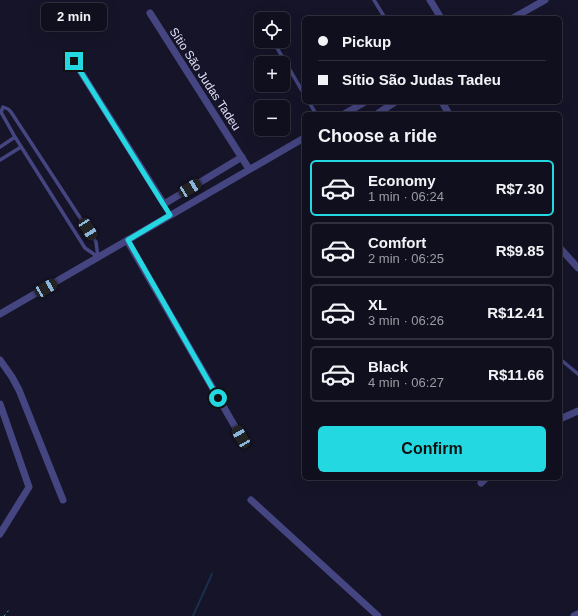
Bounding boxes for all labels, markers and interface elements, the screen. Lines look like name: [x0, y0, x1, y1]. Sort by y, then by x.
callout: 2 min: [41, 3, 107, 31]
text: 2 min: [57, 9, 91, 24]
map controls: [254, 12, 290, 136]
button: locate: [254, 12, 290, 48]
street label: Sítio São Judas Tadeu: [166, 25, 244, 133]
text: Pickup: [342, 33, 391, 50]
route end: [65, 52, 83, 70]
button: +: [254, 56, 290, 92]
text: Sítio São Judas Tadeu: [342, 71, 501, 88]
button: −: [254, 100, 290, 136]
text: Choose a ride: [318, 126, 437, 146]
icon: car: [320, 170, 356, 206]
text: Economy: [368, 172, 436, 189]
car: [177, 177, 203, 199]
text: R$7.30: [496, 180, 544, 197]
text: 1 min · 06:24: [368, 189, 444, 204]
car: [76, 216, 100, 242]
icon: car: [320, 232, 356, 268]
text: Comfort: [368, 234, 426, 251]
text: R$9.85: [496, 242, 544, 259]
text: 2 min · 06:25: [368, 251, 444, 266]
car: [33, 277, 59, 299]
icon: car: [320, 294, 356, 330]
text: XL: [368, 296, 387, 313]
text: R$12.41: [487, 304, 544, 321]
text: 3 min · 06:26: [368, 313, 444, 328]
icon: car: [320, 356, 356, 392]
text: Black: [368, 358, 408, 375]
text: R$11.66: [488, 366, 544, 383]
text: 4 min · 06:27: [368, 375, 444, 390]
route start: [209, 389, 227, 407]
car: [230, 424, 252, 450]
button: Confirm: [318, 426, 546, 472]

